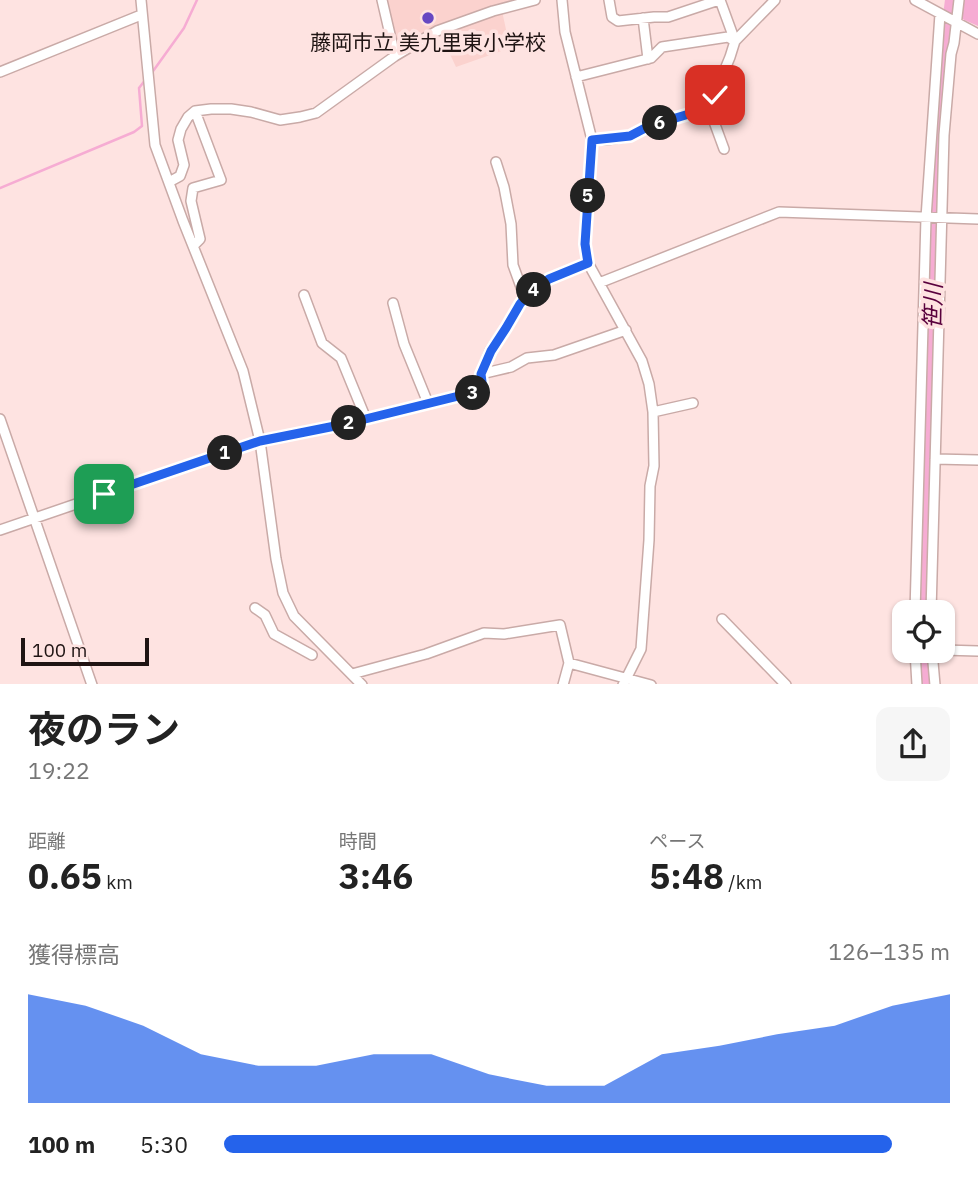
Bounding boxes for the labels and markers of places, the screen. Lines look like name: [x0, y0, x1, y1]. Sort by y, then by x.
marker: 藤岡市立 美九里東小学校: [420, 10, 436, 26]
place label: 藤岡市立 美九里東小学校: [310, 28, 546, 56]
pin: [685, 65, 745, 125]
pin: 6: [642, 106, 678, 140]
pin: 5: [570, 178, 606, 214]
pin: 4: [516, 272, 552, 308]
pin: 3: [456, 376, 490, 410]
pin: 2: [332, 406, 366, 440]
pin: 1: [208, 435, 243, 470]
pin: [74, 464, 134, 524]

